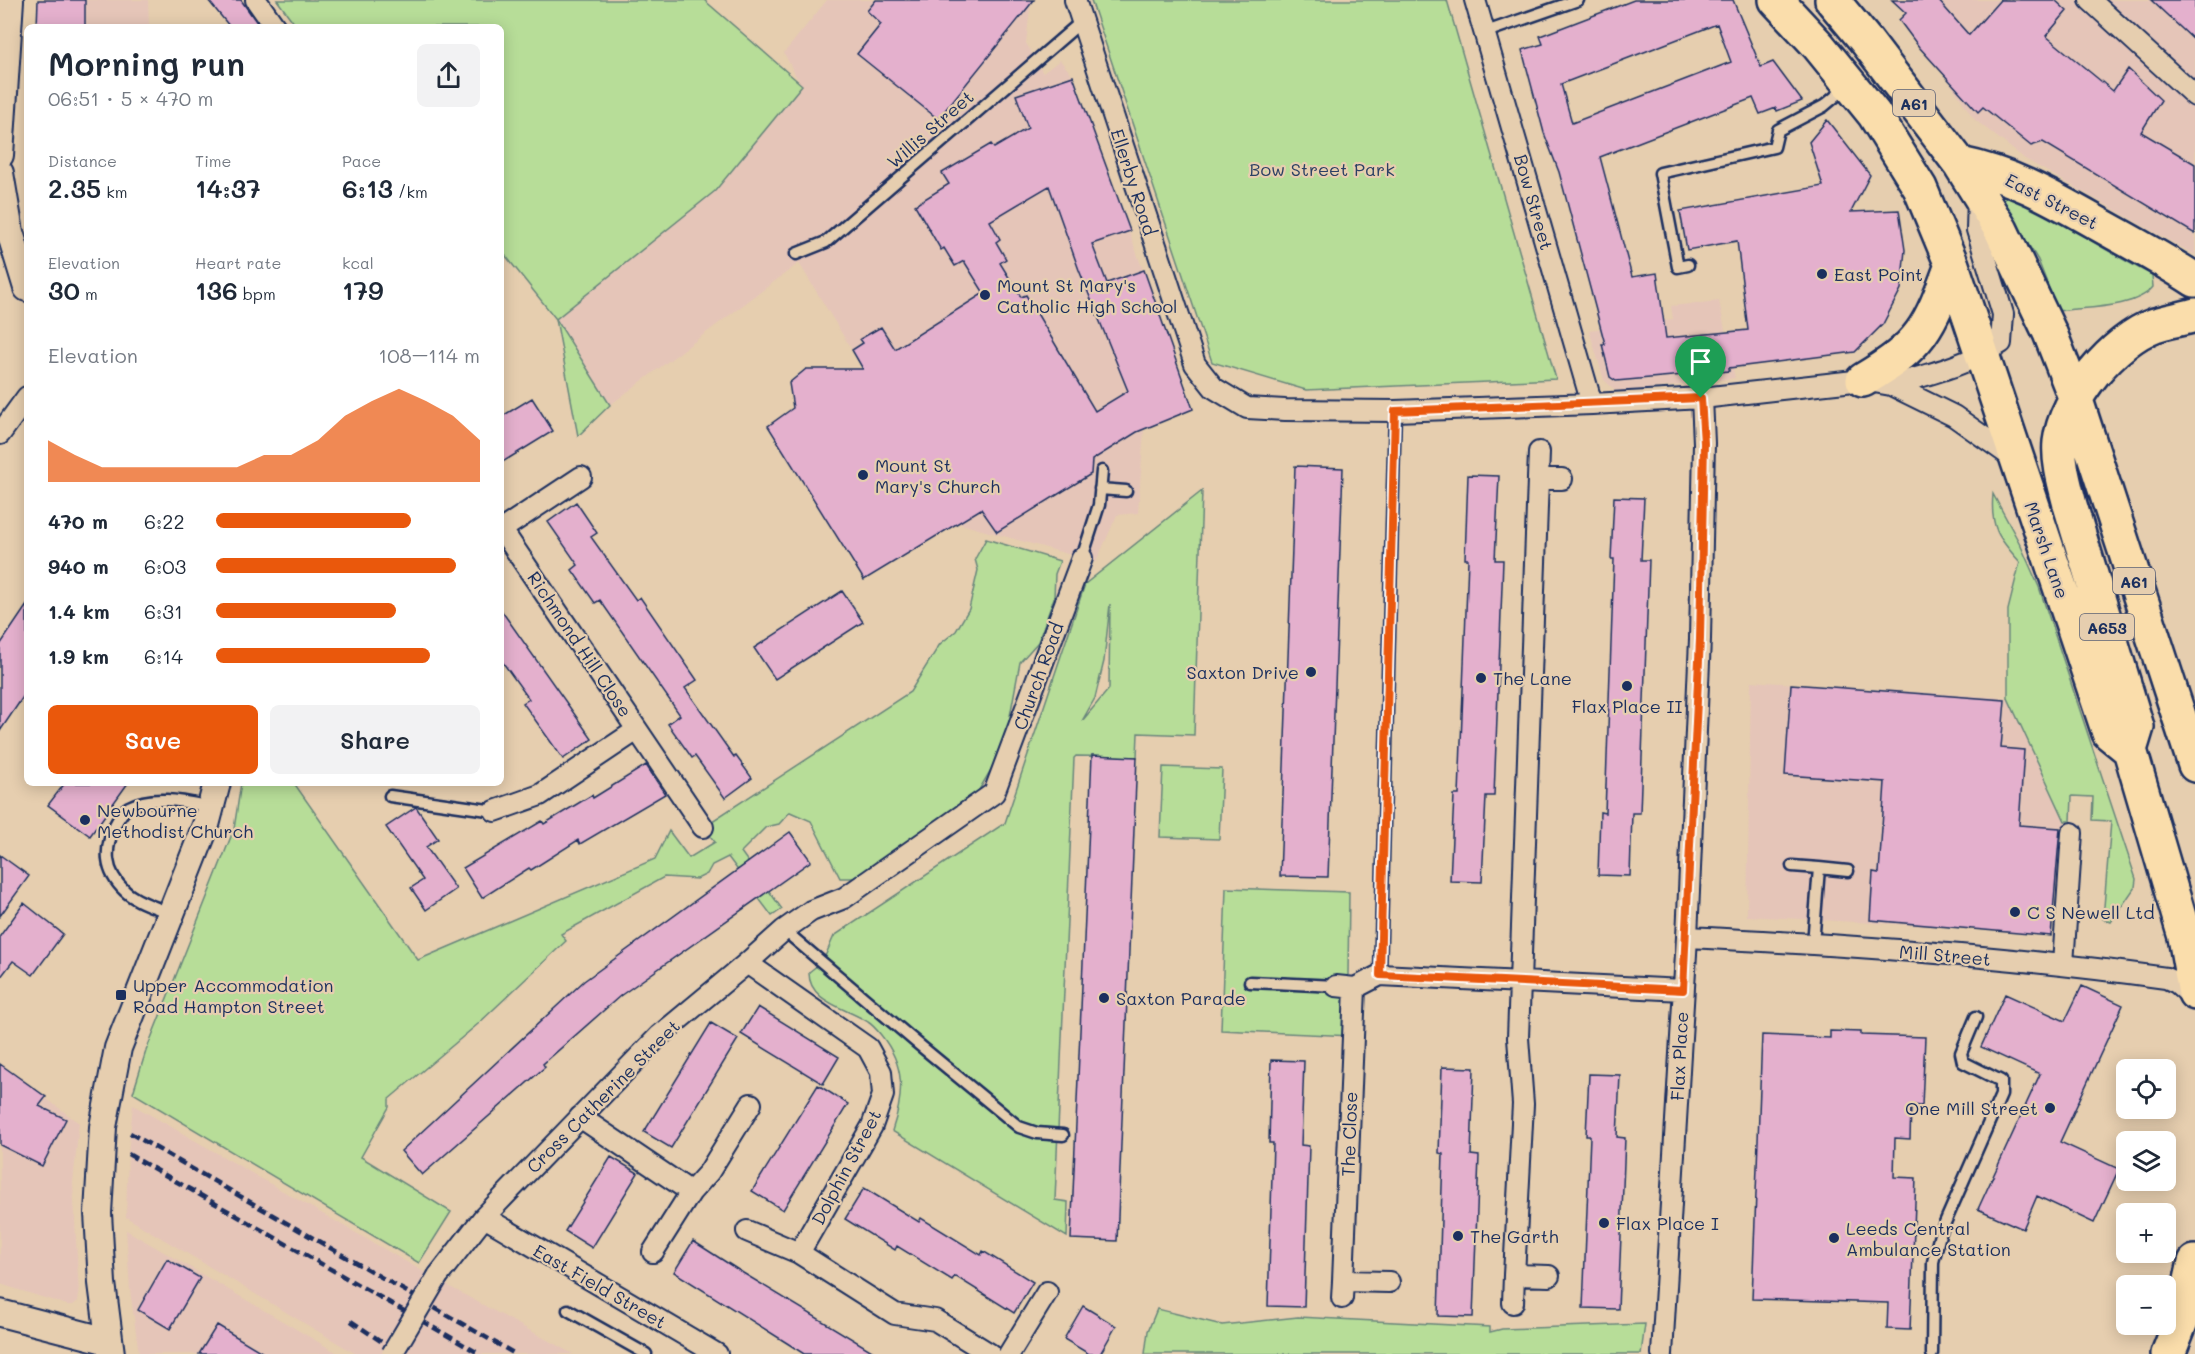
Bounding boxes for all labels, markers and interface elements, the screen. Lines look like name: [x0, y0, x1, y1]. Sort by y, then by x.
text: Morning run: [48, 41, 245, 84]
button: share: [417, 44, 480, 107]
text: 06:51 · 5 × 470 m: [48, 85, 214, 111]
street label: Willis Street: [881, 85, 979, 173]
road number: A61: [1893, 90, 1935, 116]
street label: Ellerby Road: [1105, 126, 1163, 238]
text: Distance: [48, 150, 117, 171]
text: Time: [195, 150, 231, 171]
text: Pace: [342, 150, 381, 171]
street label: Bow Street: [1509, 151, 1559, 253]
park label: Bow Street Park: [1249, 157, 1395, 181]
street label: East Street: [2001, 167, 2103, 235]
text: 2.35: [48, 171, 101, 205]
text: 14:37: [195, 171, 261, 205]
text: 6:13: [342, 171, 393, 205]
text: km: [101, 181, 127, 202]
text: /km: [393, 181, 428, 202]
text: Elevation: [48, 252, 120, 273]
text: Heart rate: [195, 252, 281, 273]
text: kcal: [342, 252, 374, 273]
place label: East Point: [1834, 262, 1923, 286]
marker: East Point: [1815, 267, 1829, 281]
text: 30: [48, 273, 80, 307]
text: 136: [195, 273, 238, 307]
text: 179: [342, 273, 384, 307]
place label: Mount St Mary's Catholic High School: [997, 273, 1178, 318]
text: m: [80, 283, 98, 304]
text: bpm: [238, 283, 276, 304]
marker: Mount St Mary's Catholic High School: [978, 288, 992, 302]
pin: [1675, 336, 1726, 398]
text: Elevation: [48, 342, 138, 368]
text: 108–114 m: [378, 342, 480, 368]
icon: arrive: [1684, 345, 1717, 378]
place label: Mount St Mary's Church: [875, 453, 1000, 498]
marker: Mount St Mary's Church: [856, 468, 870, 482]
street label: Marsh Lane: [2019, 498, 2075, 602]
text: 470 m: [48, 508, 108, 534]
text: 6:22: [144, 508, 185, 534]
text: 940 m: [48, 553, 109, 579]
text: 6:03: [144, 553, 186, 579]
street label: Richmond Hill Close: [522, 566, 638, 722]
road number: A61: [2113, 568, 2155, 594]
text: 1.4 km: [48, 598, 110, 624]
text: 6:31: [144, 598, 183, 624]
road number: A653: [2080, 614, 2134, 640]
street label: Church Road: [1007, 619, 1069, 733]
text: 1.9 km: [48, 643, 109, 669]
text: 6:14: [144, 643, 183, 669]
place label: Saxton Drive: [1187, 660, 1299, 684]
marker: Saxton Drive: [1304, 665, 1318, 679]
place label: The Lane: [1493, 666, 1572, 690]
marker: The Lane: [1474, 671, 1488, 685]
marker: Flax Place II: [1620, 679, 1634, 693]
place label: Flax Place II: [1572, 694, 1682, 718]
button: Save: [48, 705, 258, 774]
button: Share: [270, 705, 480, 774]
place label: Newbourne Methodist Church: [97, 798, 253, 843]
marker: Newbourne Methodist Church: [78, 813, 92, 827]
place label: C S Newell Ltd: [2027, 900, 2155, 924]
marker: C S Newell Ltd: [2008, 905, 2022, 919]
street label: Mill Street: [1898, 939, 1992, 971]
place label: Upper Accommodation Road Hampton Street: [133, 973, 334, 1018]
place label: Saxton Parade: [1116, 986, 1246, 1010]
marker: Upper Accommodation Road Hampton Street: [114, 988, 128, 1002]
marker: Saxton Parade: [1097, 991, 1111, 1005]
street label: Flax Place: [1665, 1011, 1693, 1101]
street label: Cross Catherine Street: [521, 1014, 685, 1178]
map controls: [2116, 1059, 2176, 1335]
button: locate: [2116, 1059, 2176, 1119]
street label: The Close: [1336, 1091, 1362, 1177]
place label: One Mill Street: [1905, 1096, 2038, 1120]
marker: One Mill Street: [2043, 1101, 2057, 1115]
street label: Dolphin Street: [806, 1105, 886, 1229]
button: layers: [2116, 1131, 2176, 1191]
button: +: [2116, 1203, 2176, 1263]
place label: Flax Place I: [1616, 1211, 1719, 1235]
marker: Flax Place I: [1597, 1216, 1611, 1230]
place label: Leeds Central Ambulance Station: [1846, 1216, 2011, 1261]
place label: The Garth: [1470, 1224, 1559, 1248]
marker: The Garth: [1451, 1229, 1465, 1243]
marker: Leeds Central Ambulance Station: [1827, 1231, 1841, 1245]
street label: East Field Street: [529, 1238, 671, 1334]
button: −: [2116, 1275, 2176, 1335]

